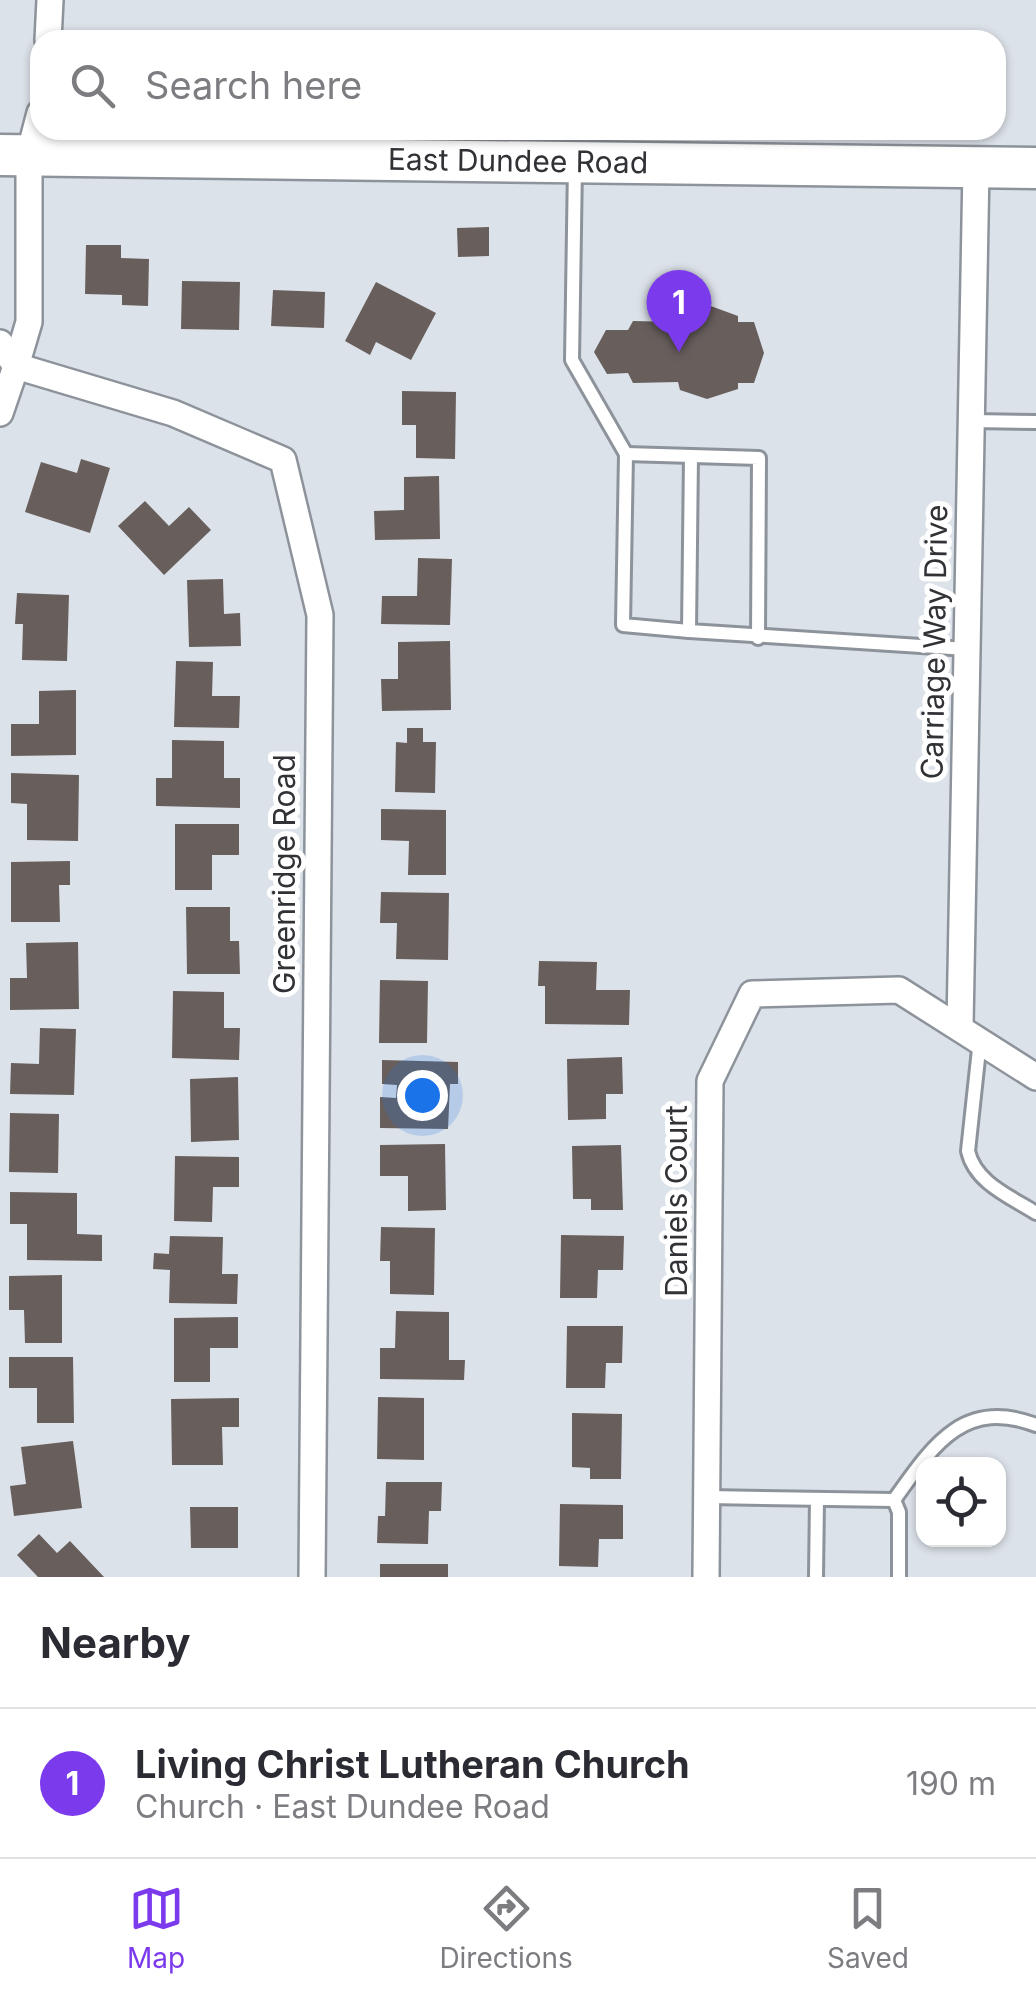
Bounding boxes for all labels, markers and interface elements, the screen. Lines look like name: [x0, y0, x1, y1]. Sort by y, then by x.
search box: [30, 30, 1006, 140]
icon: search: [65, 58, 120, 113]
text: Search here: [145, 62, 362, 108]
street label: East Dundee Road: [388, 141, 648, 180]
pin: 1: [646, 270, 712, 352]
street label: Carriage Way Drive: [914, 504, 954, 780]
street label: Greenridge Road: [266, 754, 302, 994]
your location: [397, 1070, 448, 1121]
street label: Daniels Court: [658, 1105, 694, 1297]
map controls: [916, 1457, 1006, 1547]
button: locate: [916, 1457, 1006, 1547]
text: Nearby: [40, 1617, 191, 1668]
text: Living Christ Lutheran Church: [135, 1741, 690, 1787]
text: 1: [66, 1764, 79, 1803]
text: 190 m: [906, 1764, 996, 1803]
text: Church · East Dundee Road: [135, 1787, 550, 1826]
tab: Map: [127, 1881, 185, 1975]
tab: Directions: [439, 1881, 573, 1975]
tab: Saved: [827, 1881, 909, 1975]

